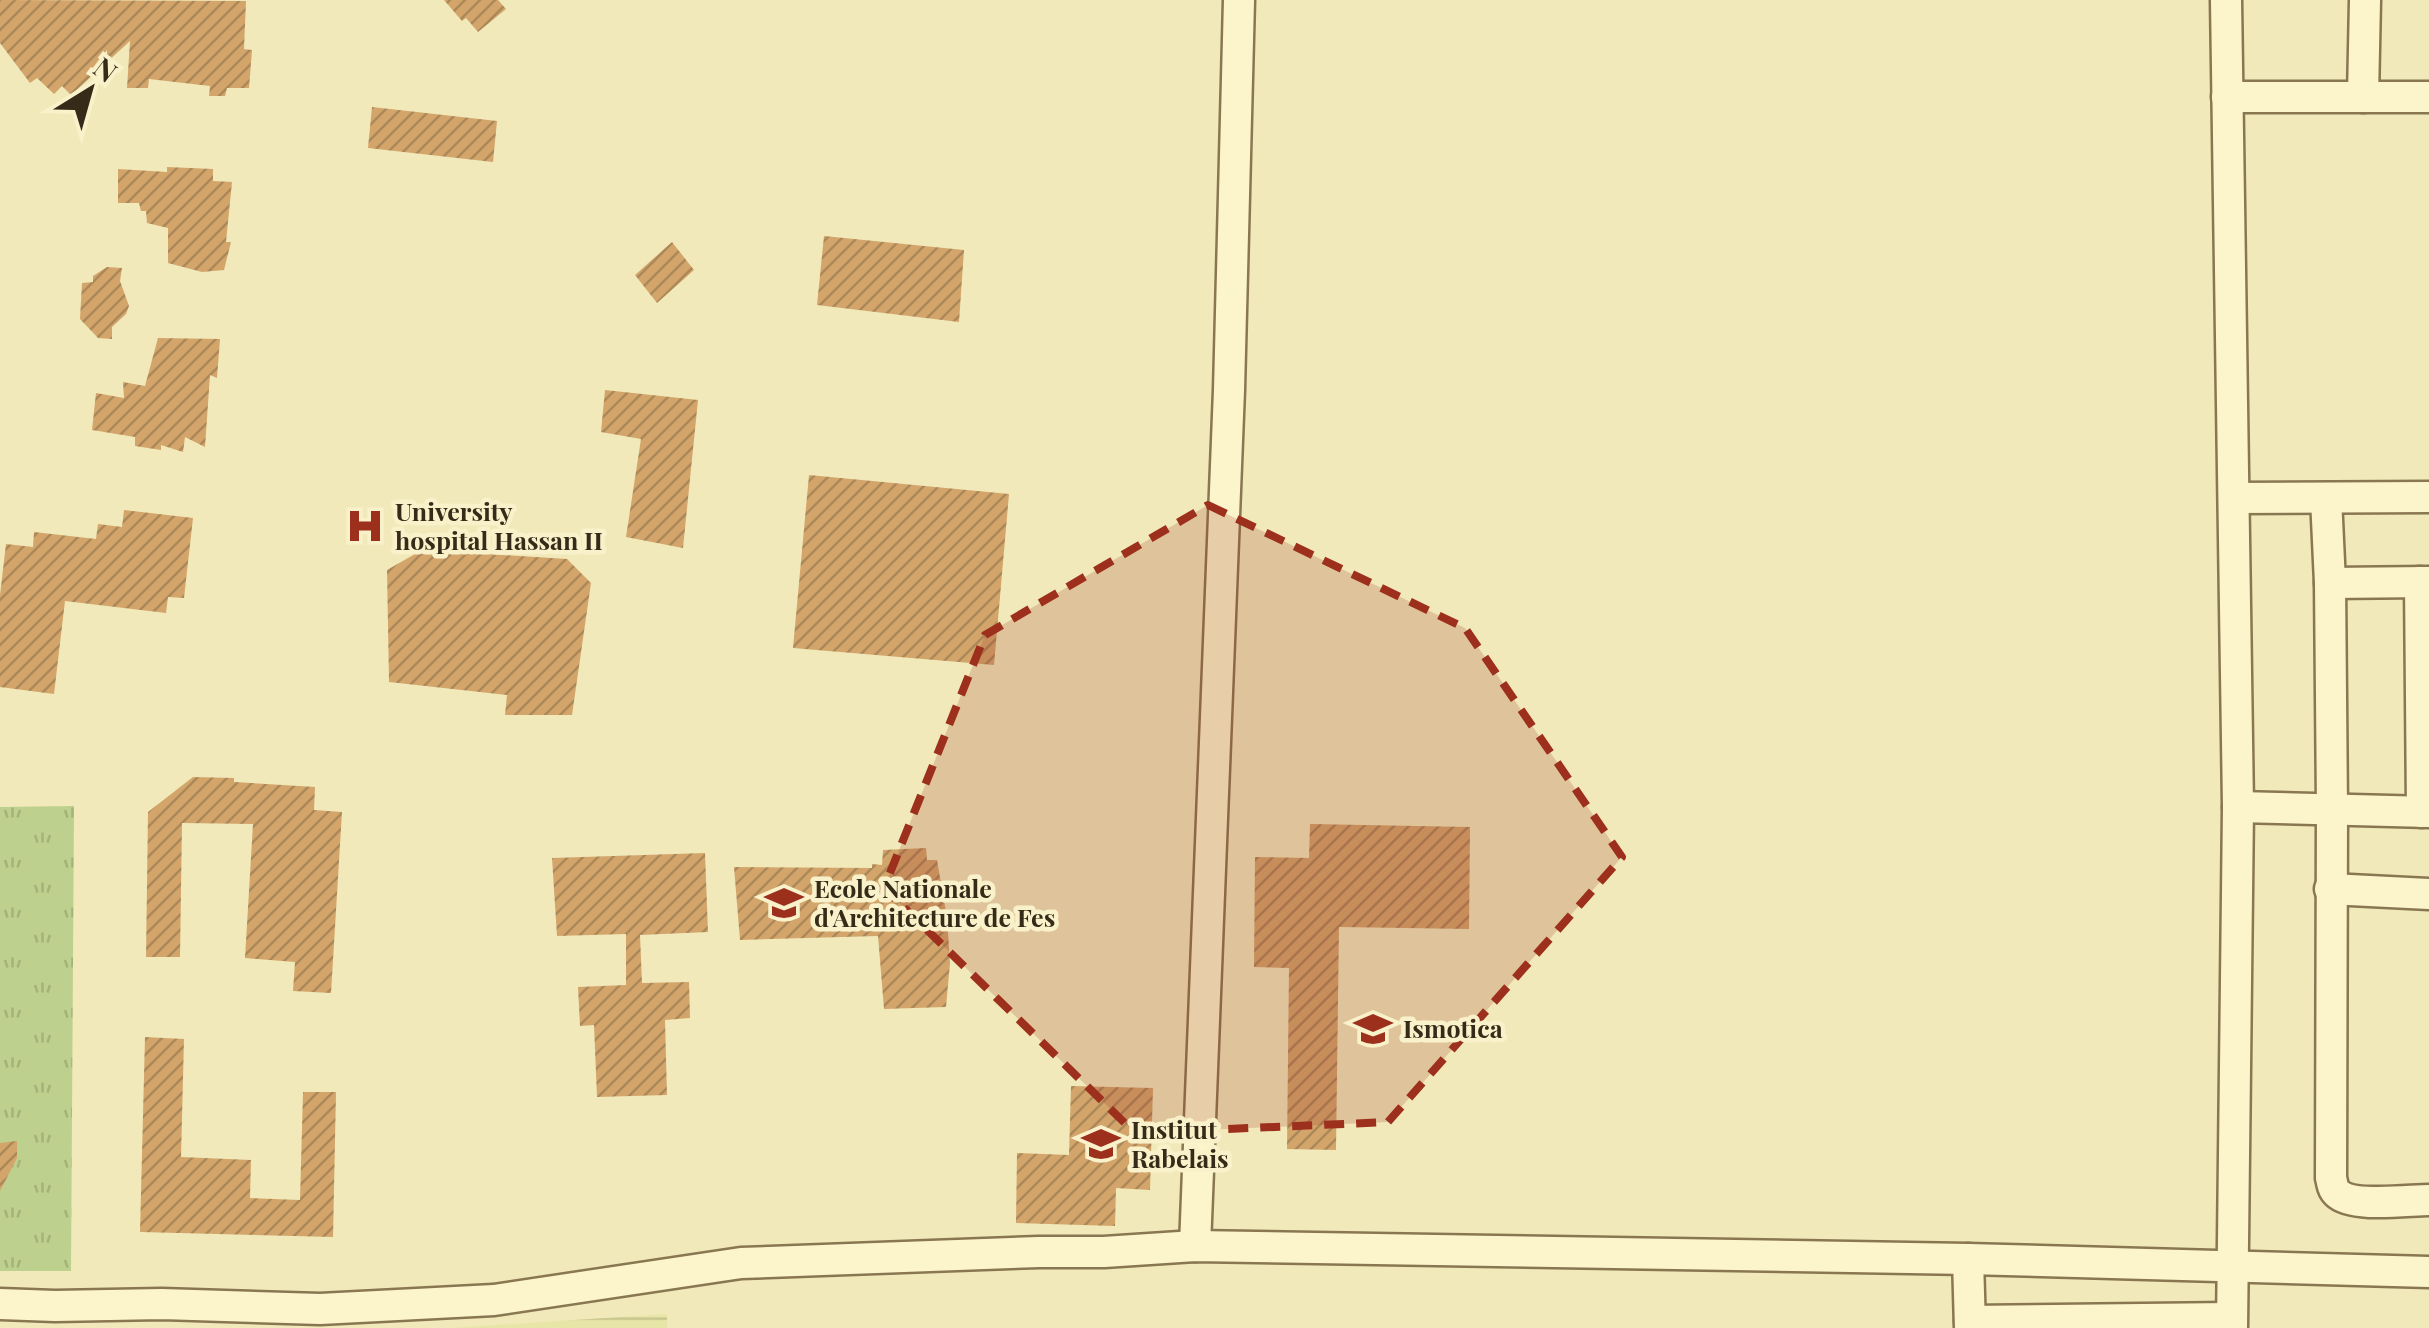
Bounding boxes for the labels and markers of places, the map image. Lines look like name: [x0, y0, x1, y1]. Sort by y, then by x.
place label: University hospital Hassan II: [395, 494, 603, 556]
hospital icon: University hospital Hassan II: [344, 505, 386, 547]
place label: Ecole Nationale d'Architecture de Fes: [814, 871, 1055, 933]
school or university icon: Ecole Nationale d'Architecture de Fes: [763, 882, 805, 924]
school or university icon: Ismotica: [1352, 1008, 1394, 1050]
place label: Ismotica: [1403, 1011, 1503, 1044]
place label: Institut Rabelais: [1131, 1112, 1229, 1174]
school or university icon: Institut Rabelais: [1080, 1123, 1122, 1165]

